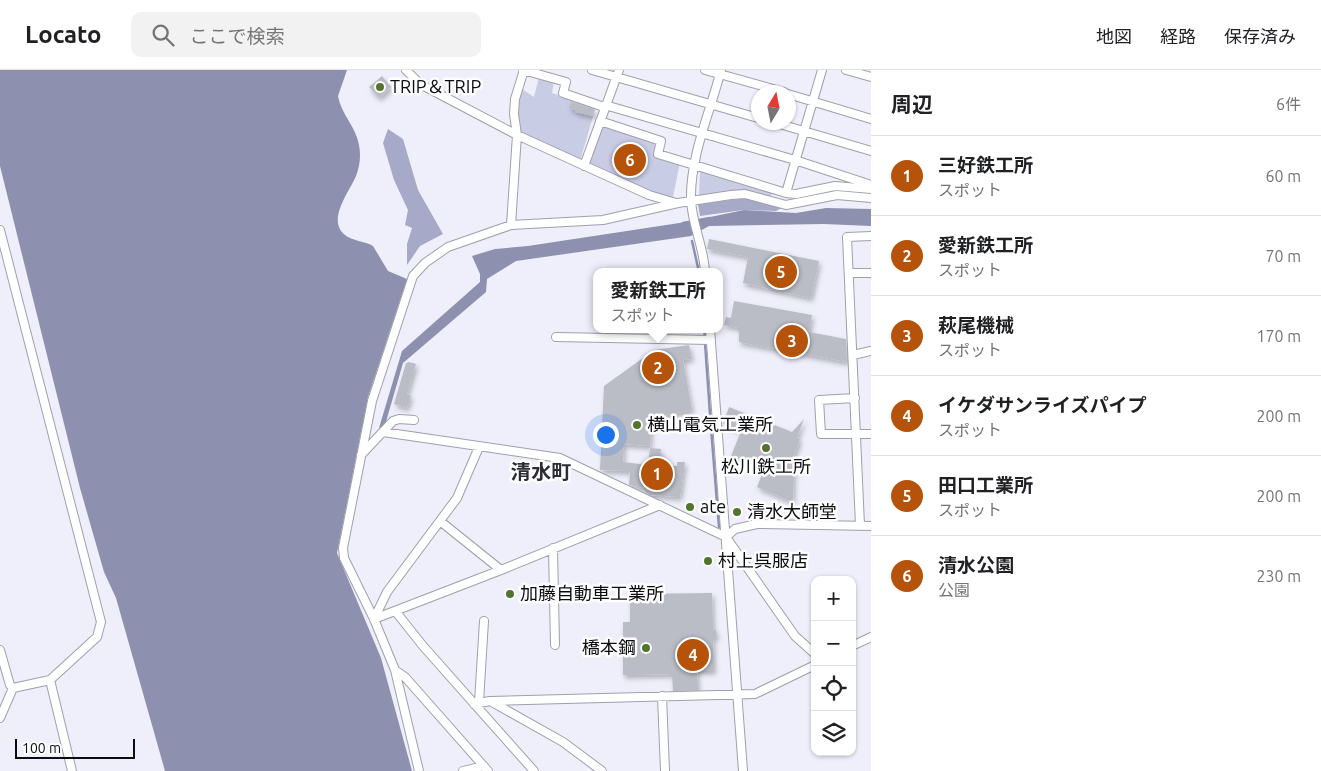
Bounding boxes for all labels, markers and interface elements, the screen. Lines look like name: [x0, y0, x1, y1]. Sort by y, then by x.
search box: [131, 12, 481, 57]
text: Locato: [25, 21, 101, 48]
icon: search: [149, 21, 177, 49]
text: ここで検索: [189, 25, 284, 47]
text: 地図: [1096, 26, 1132, 46]
text: 経路: [1160, 26, 1196, 46]
text: 保存済み: [1224, 26, 1296, 46]
place label: TRIP＆TRIP: [390, 76, 481, 96]
marker: TRIP＆TRIP: [374, 81, 386, 93]
north arrow: [751, 85, 796, 130]
text: 周辺: [891, 92, 933, 116]
text: 6件: [1276, 95, 1301, 113]
pin: 6: [614, 141, 646, 179]
text: 三好鉄工所: [938, 154, 1033, 176]
text: 1: [902, 167, 912, 185]
text: 60 m: [1265, 167, 1301, 185]
text: スポット: [938, 181, 1002, 199]
text: 愛新鉄工所: [938, 234, 1033, 256]
text: 2: [902, 247, 912, 265]
text: 70 m: [1265, 247, 1301, 265]
pin: 5: [765, 253, 797, 291]
text: スポット: [938, 261, 1002, 279]
popup: [593, 268, 723, 333]
text: 愛新鉄工所: [610, 279, 706, 301]
text: スポット: [610, 306, 675, 324]
text: 萩尾機械: [938, 314, 1014, 336]
pin: 3: [776, 322, 808, 360]
text: 3: [902, 327, 912, 345]
text: 170 m: [1256, 327, 1301, 345]
text: スポット: [938, 341, 1002, 359]
pin: 2: [642, 349, 674, 387]
text: イケダサンライズパイプ: [938, 394, 1146, 416]
text: 4: [902, 407, 912, 425]
text: 200 m: [1256, 407, 1301, 425]
place label: 横山電気工業所: [647, 414, 773, 434]
marker: 横山電気工業所: [631, 419, 643, 431]
text: スポット: [938, 421, 1002, 439]
your location: [593, 422, 619, 448]
marker: 松川鉄工所: [760, 442, 772, 454]
pin: 1: [641, 455, 673, 493]
place label: 松川鉄工所: [721, 456, 811, 476]
district label: 清水町: [511, 460, 571, 483]
text: 田口工業所: [938, 474, 1033, 496]
text: 5: [902, 487, 912, 505]
text: 200 m: [1256, 487, 1301, 505]
place label: ate: [700, 496, 726, 516]
marker: ate: [684, 501, 696, 513]
place label: 清水大師堂: [747, 501, 837, 521]
text: スポット: [938, 501, 1002, 519]
marker: 清水大師堂: [731, 506, 743, 518]
place label: 村上呉服店: [718, 550, 808, 570]
text: 清水公園: [938, 554, 1014, 576]
marker: 村上呉服店: [702, 555, 714, 567]
text: 6: [902, 567, 912, 585]
text: 230 m: [1256, 567, 1301, 585]
map controls: [811, 576, 856, 756]
button: +: [811, 576, 856, 621]
text: 公園: [938, 581, 970, 599]
place label: 加藤自動車工業所: [520, 583, 664, 603]
marker: 加藤自動車工業所: [504, 588, 516, 600]
button: −: [811, 621, 856, 666]
pin: 4: [677, 636, 709, 674]
place label: 橋本鋼: [582, 637, 636, 657]
marker: 橋本鋼: [640, 642, 652, 654]
button: locate: [811, 666, 856, 711]
button: layers: [811, 711, 856, 756]
scale bar: [15, 736, 135, 759]
text: 100 m: [22, 740, 61, 756]

